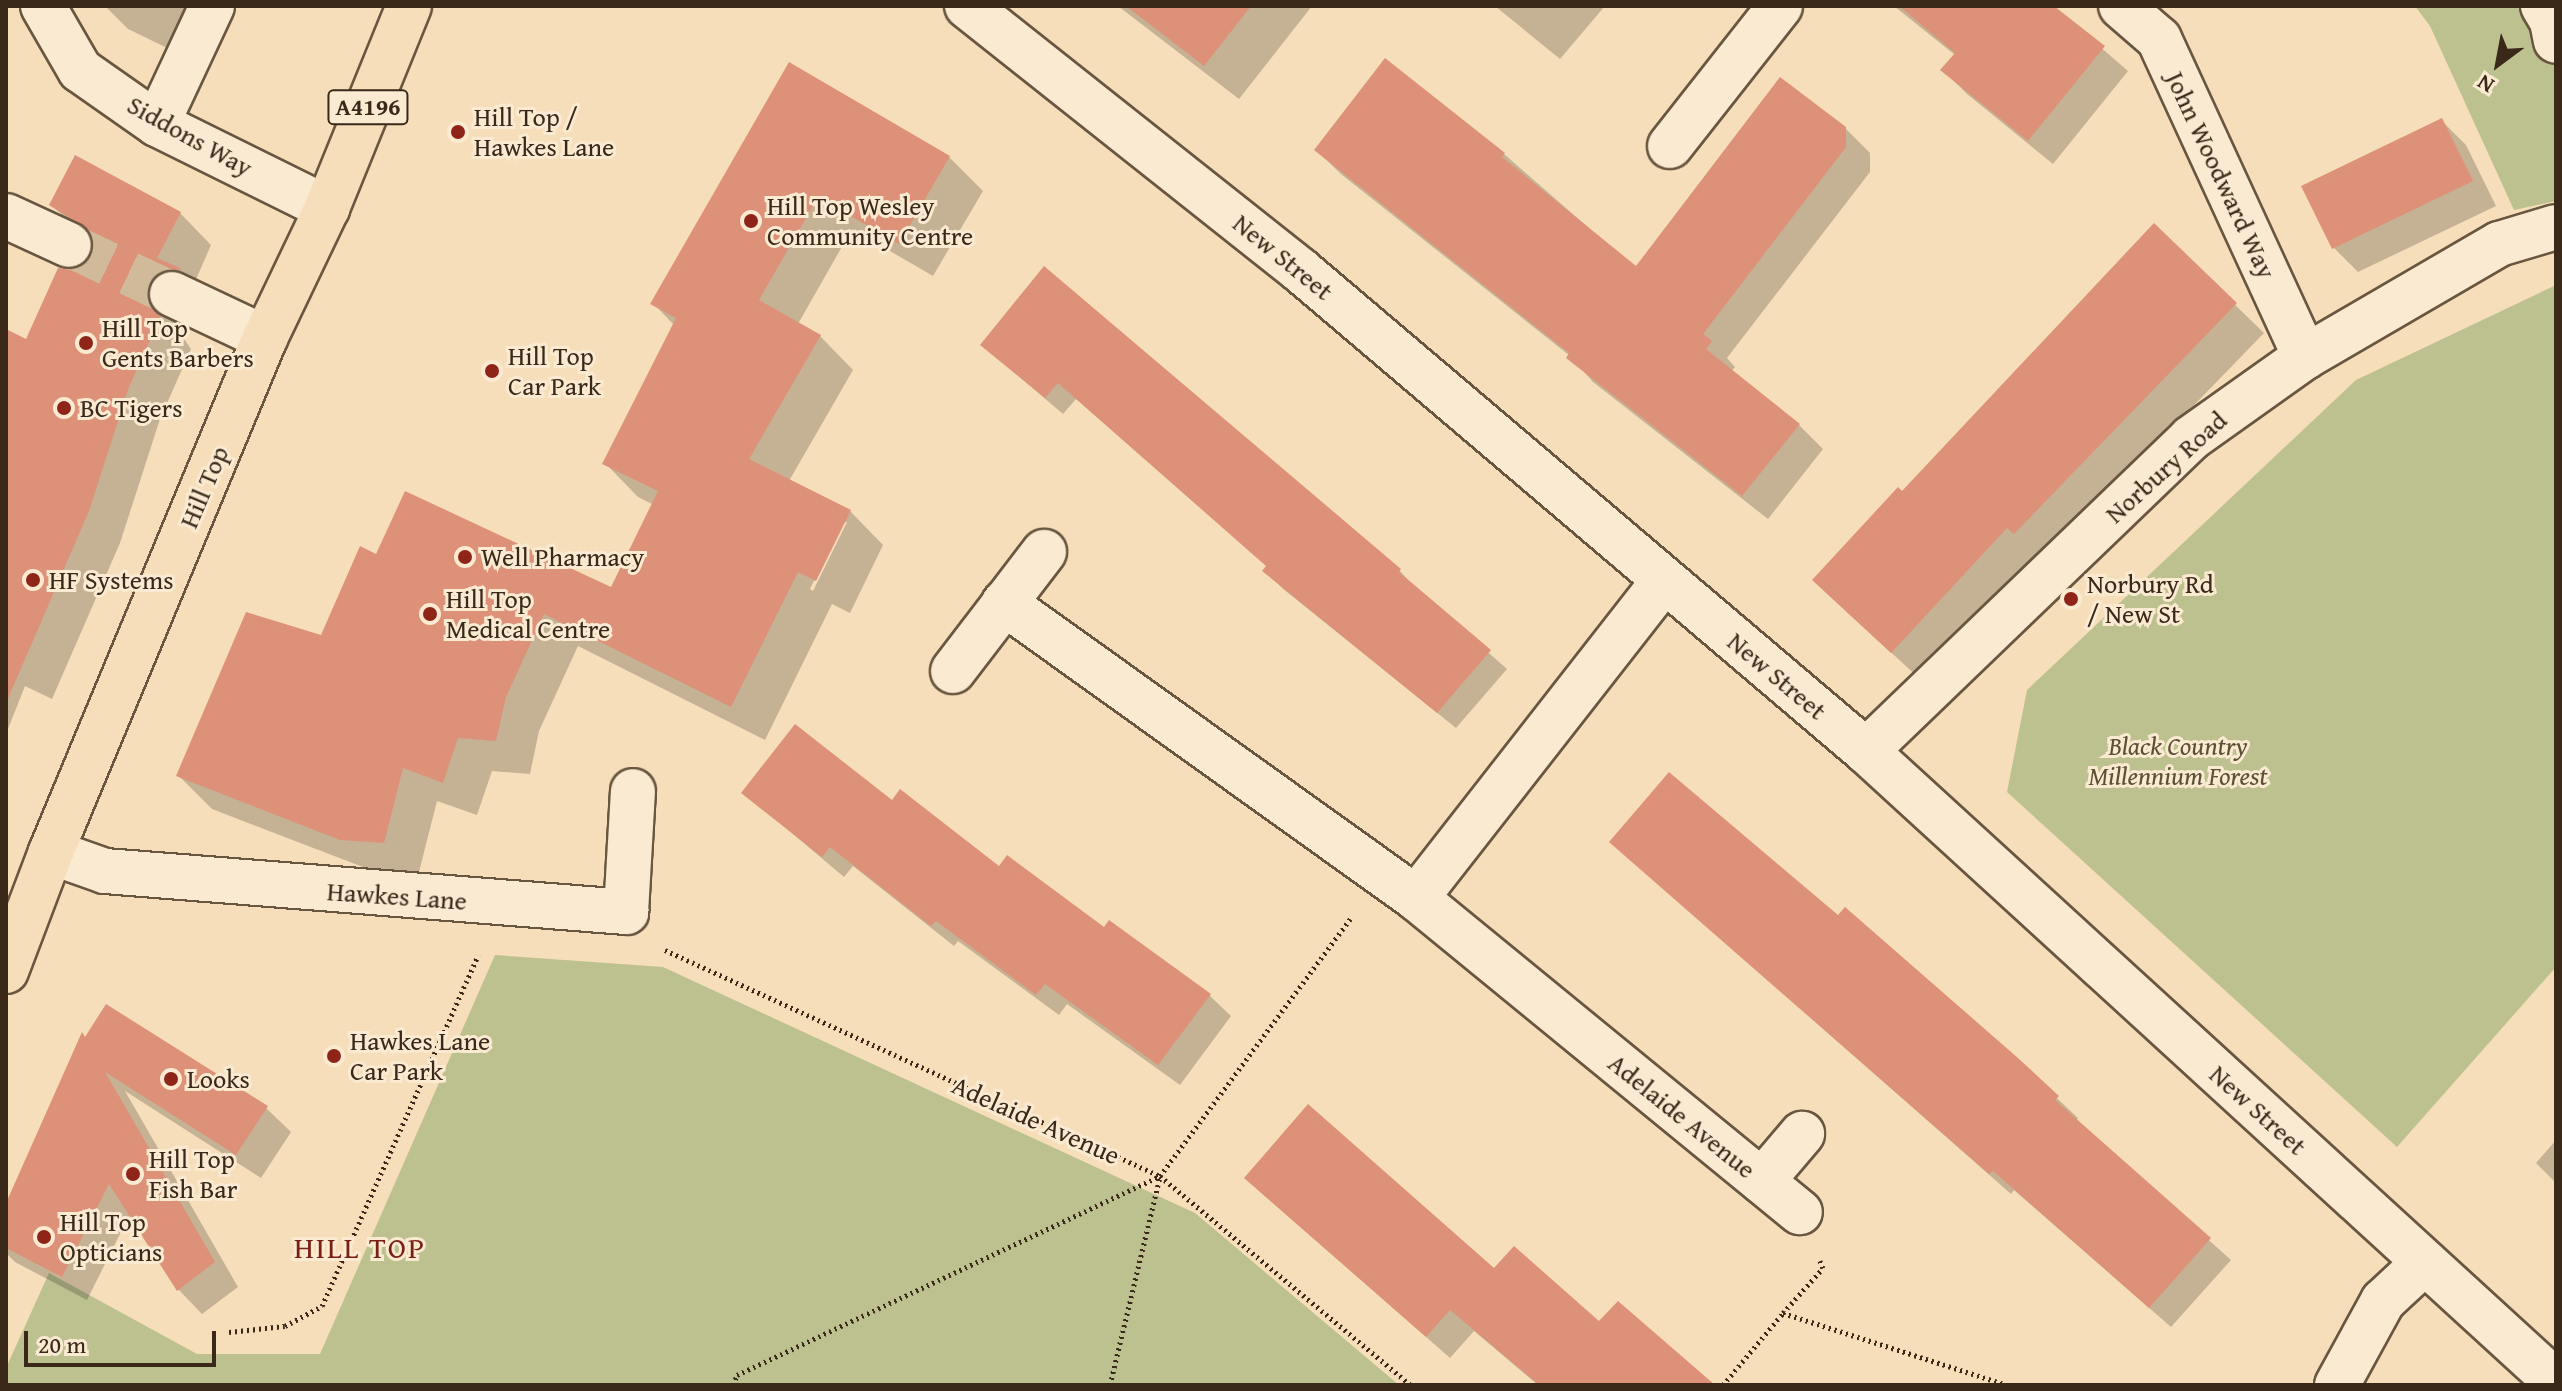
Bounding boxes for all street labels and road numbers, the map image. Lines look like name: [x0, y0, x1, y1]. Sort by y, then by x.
street label: John Woodward Way: [2159, 67, 2283, 283]
road number: A4196: [326, 87, 410, 127]
street label: Siddons Way: [122, 89, 258, 183]
street label: New Street: [1227, 207, 1339, 307]
street label: Norbury Road: [2099, 404, 2233, 530]
street label: Hill Top: [173, 441, 235, 533]
street label: New Street: [1721, 626, 1833, 726]
street label: Hawkes Lane: [326, 876, 468, 916]
street label: Adelaide Avenue: [1602, 1047, 1762, 1185]
street label: New Street: [2203, 1059, 2313, 1161]
street label: Adelaide Avenue: [947, 1069, 1125, 1171]

